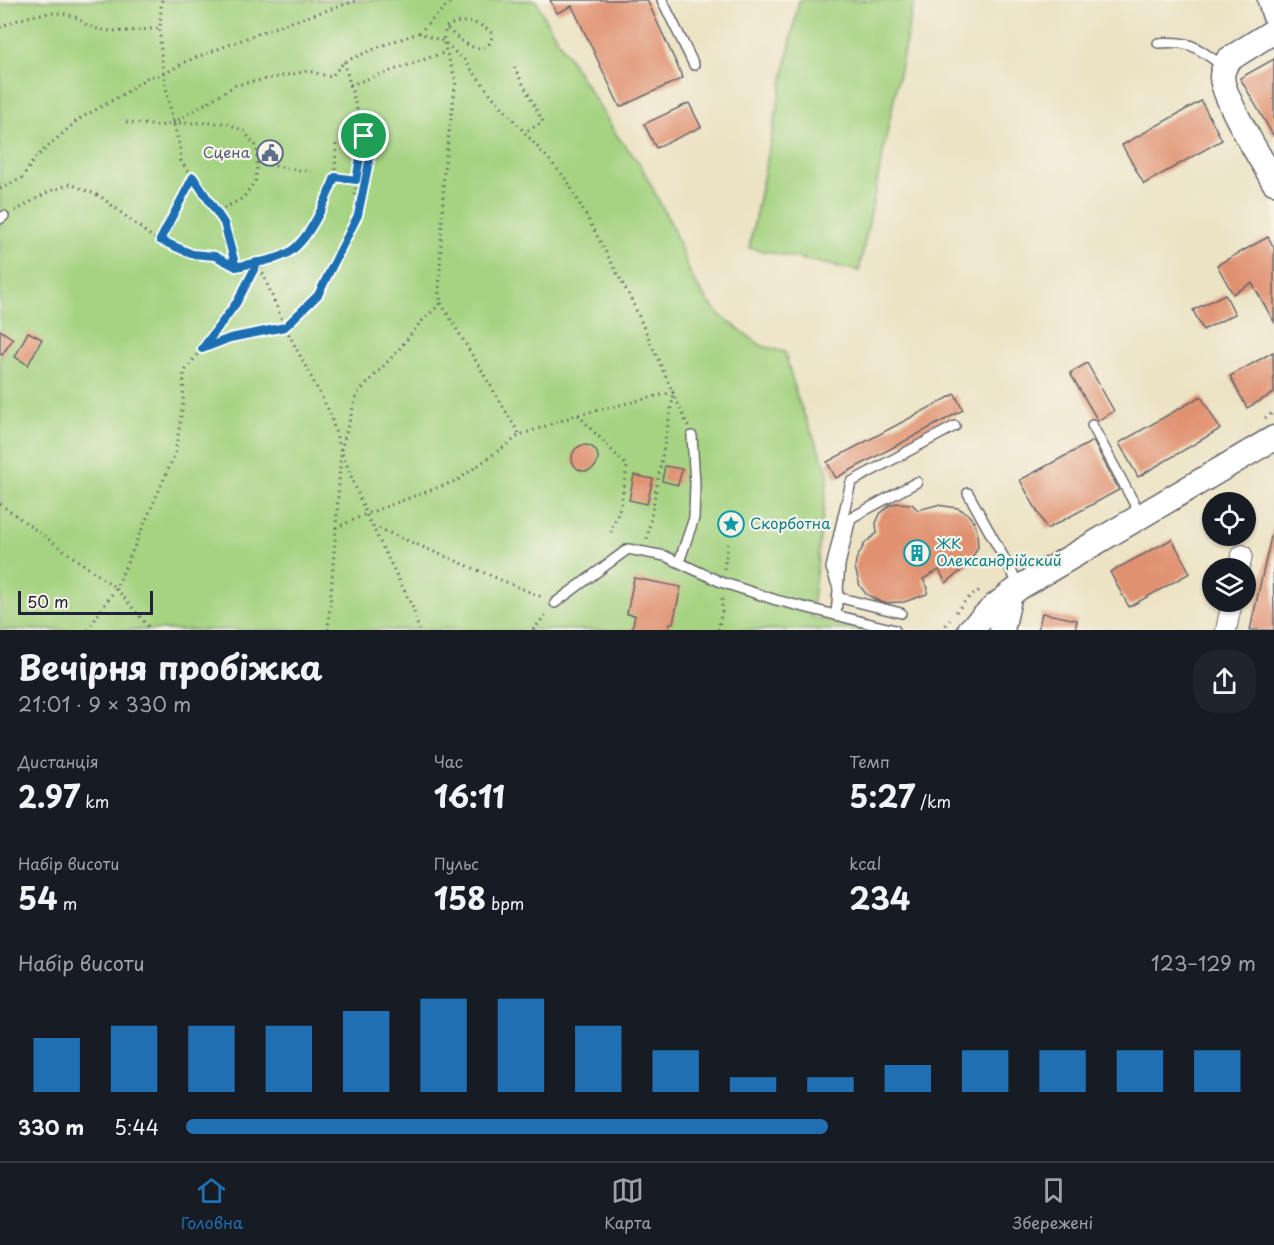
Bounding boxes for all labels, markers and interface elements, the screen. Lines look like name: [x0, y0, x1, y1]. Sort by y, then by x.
pin: [338, 110, 389, 161]
icon: arrive: [347, 119, 380, 152]
public building icon: Сцена: [255, 138, 285, 168]
place label: Сцена: [203, 140, 251, 163]
map controls: [1202, 492, 1256, 612]
button: locate: [1202, 492, 1256, 546]
place icon: Скорботна: [716, 509, 746, 539]
place label: Скорботна: [750, 511, 831, 534]
place label: ЖК Олександрійский: [935, 531, 1062, 571]
building icon: ЖК Олександрійский: [902, 538, 932, 568]
button: layers: [1202, 558, 1256, 612]
scale bar: [18, 588, 153, 616]
text: 50 m: [27, 589, 68, 613]
text: Вечірня пробіжка: [18, 641, 323, 691]
button: share: [1193, 650, 1256, 713]
text: 21:01 · 9 × 330 m: [18, 689, 191, 719]
text: Дистанція: [18, 749, 99, 773]
text: Час: [434, 749, 463, 773]
text: Темп: [849, 749, 890, 773]
text: 2.97: [18, 773, 80, 818]
text: 16:11: [434, 773, 505, 818]
text: 5:27: [849, 773, 915, 818]
text: km: [80, 789, 109, 813]
text: /km: [915, 789, 951, 813]
text: Набір висоти: [18, 851, 119, 875]
text: Пульс: [434, 851, 479, 875]
text: kcal: [849, 851, 881, 875]
text: 54: [18, 875, 58, 920]
text: 158: [434, 875, 486, 920]
text: 234: [849, 875, 910, 920]
text: m: [58, 891, 77, 915]
text: bpm: [486, 891, 524, 915]
text: Набір висоти: [18, 948, 145, 978]
text: 123–129 m: [1151, 948, 1256, 978]
text: 330 m: [18, 1112, 84, 1142]
text: 5:44: [114, 1112, 159, 1142]
tab: Головна: [181, 1174, 243, 1234]
tab: Карта: [604, 1174, 651, 1234]
tab: Збережені: [1013, 1174, 1093, 1234]

